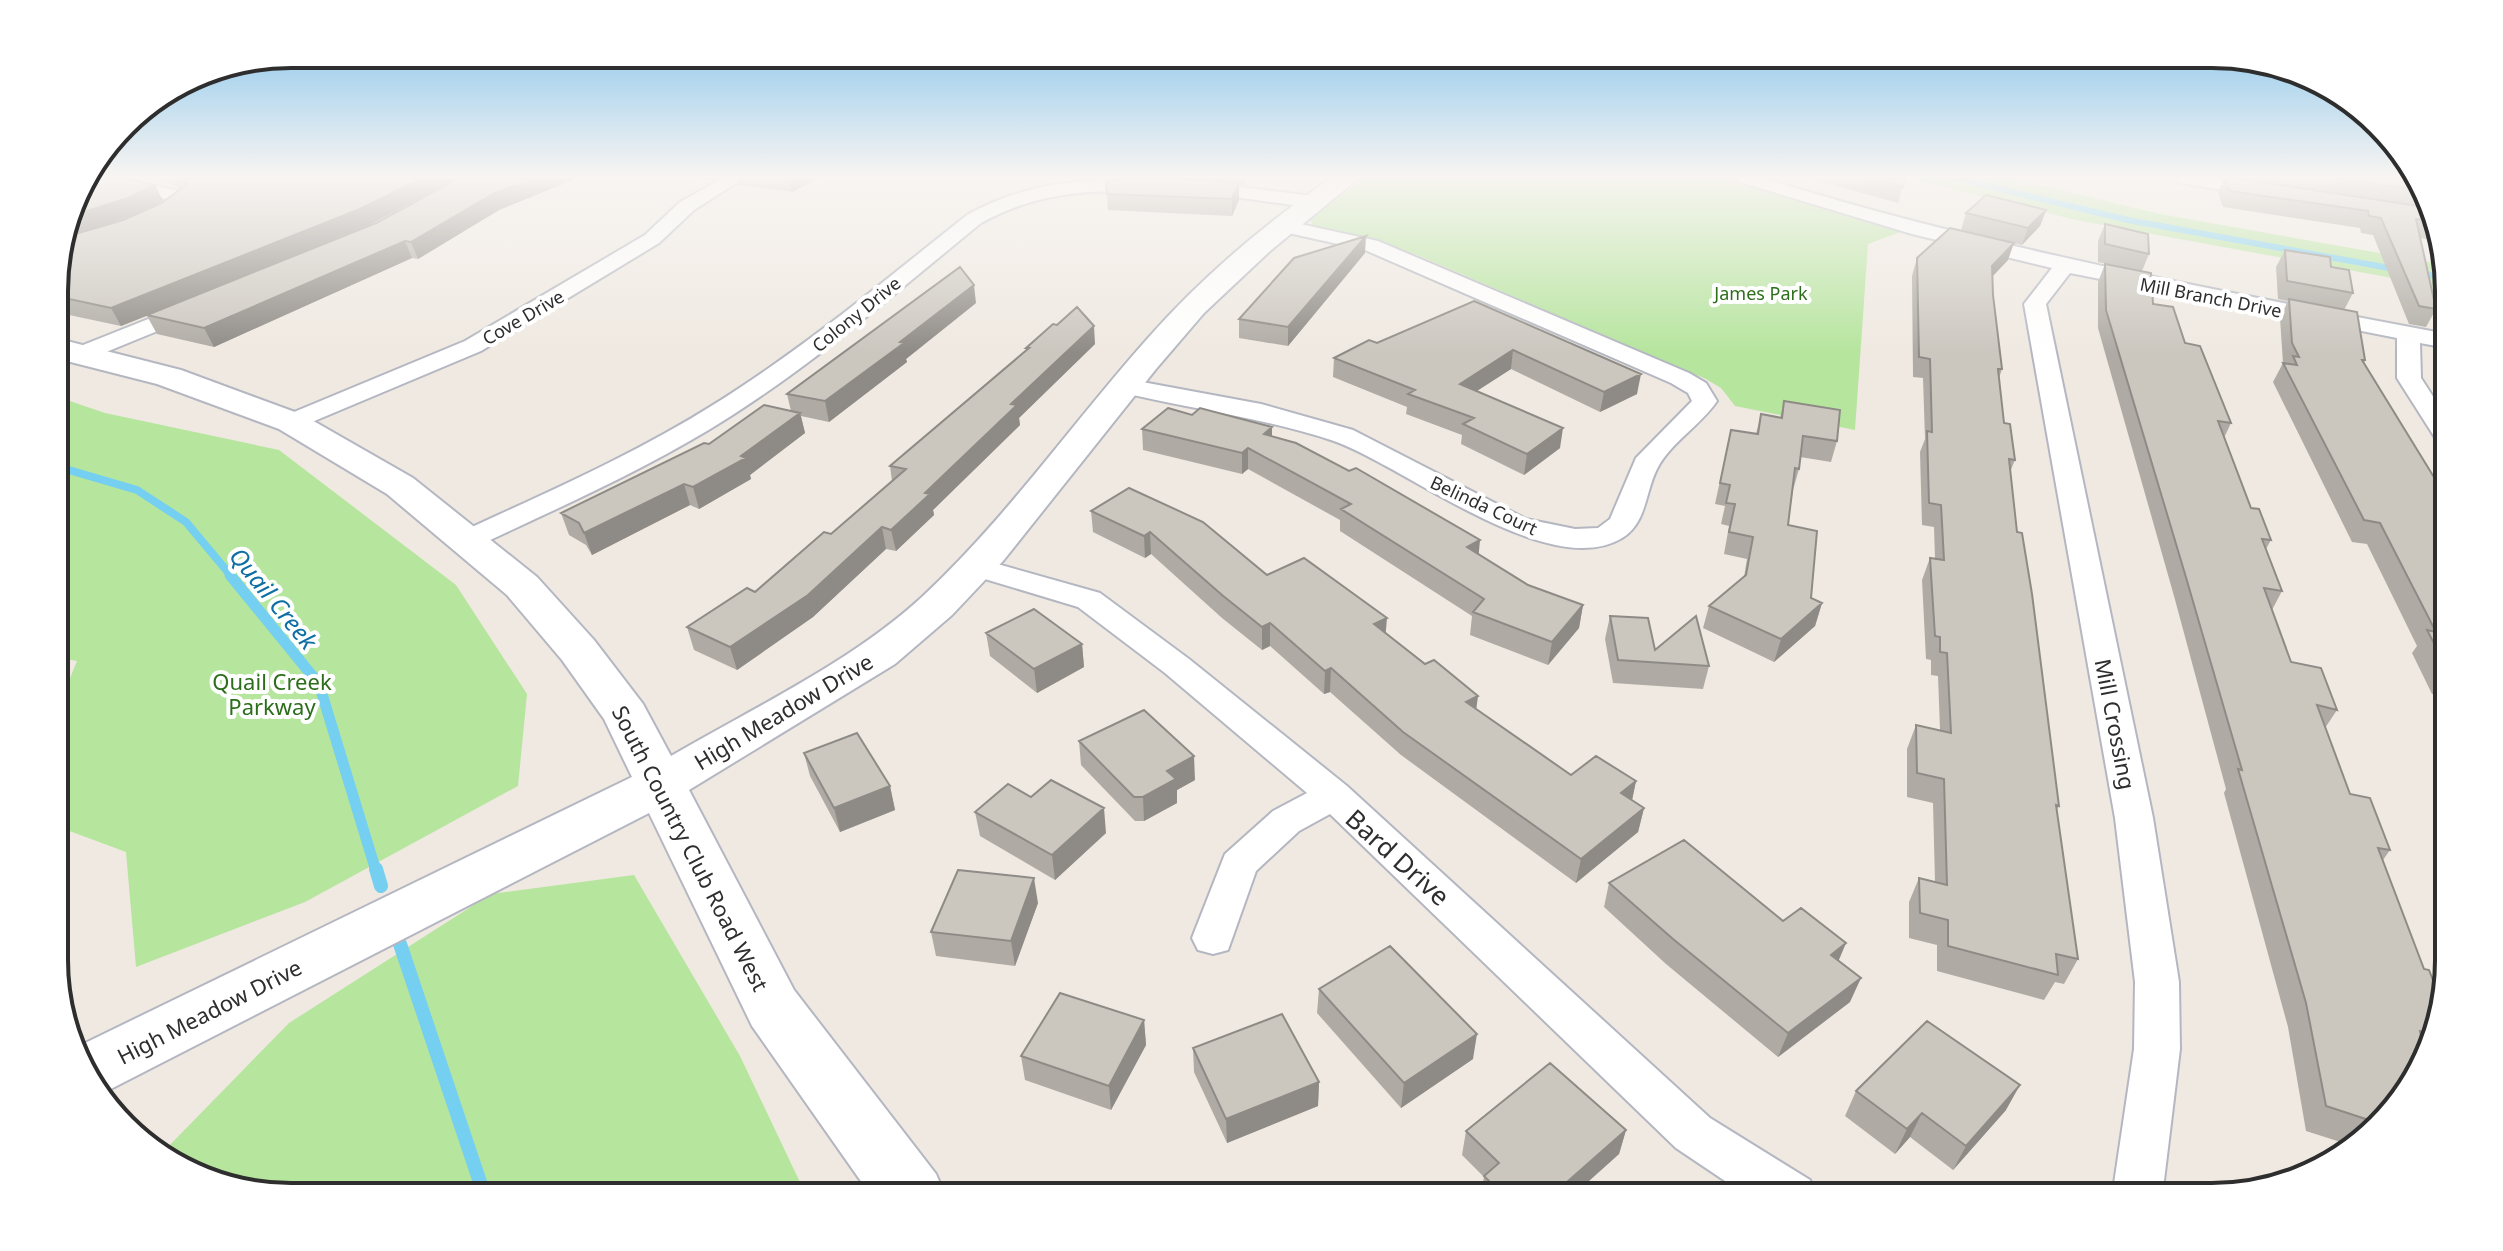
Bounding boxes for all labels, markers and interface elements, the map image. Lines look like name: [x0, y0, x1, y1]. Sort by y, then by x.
street label: Colony Drive: [807, 271, 905, 357]
street label: Mill Branch Drive: [2138, 271, 2284, 323]
park label: James Park: [1712, 281, 1808, 305]
street label: Cove Drive: [478, 284, 568, 350]
street label: Belinda Court: [1427, 470, 1542, 540]
water label: Quail Creek: [223, 540, 326, 657]
street label: High Meadow Drive: [688, 646, 878, 776]
street label: Mill Crossing: [2089, 656, 2143, 792]
park label: Quail Creek Parkway: [212, 666, 332, 721]
street label: South Country Club Road West: [606, 700, 776, 996]
street label: Bard Drive: [1338, 801, 1458, 913]
street label: High Meadow Drive: [112, 951, 306, 1071]

